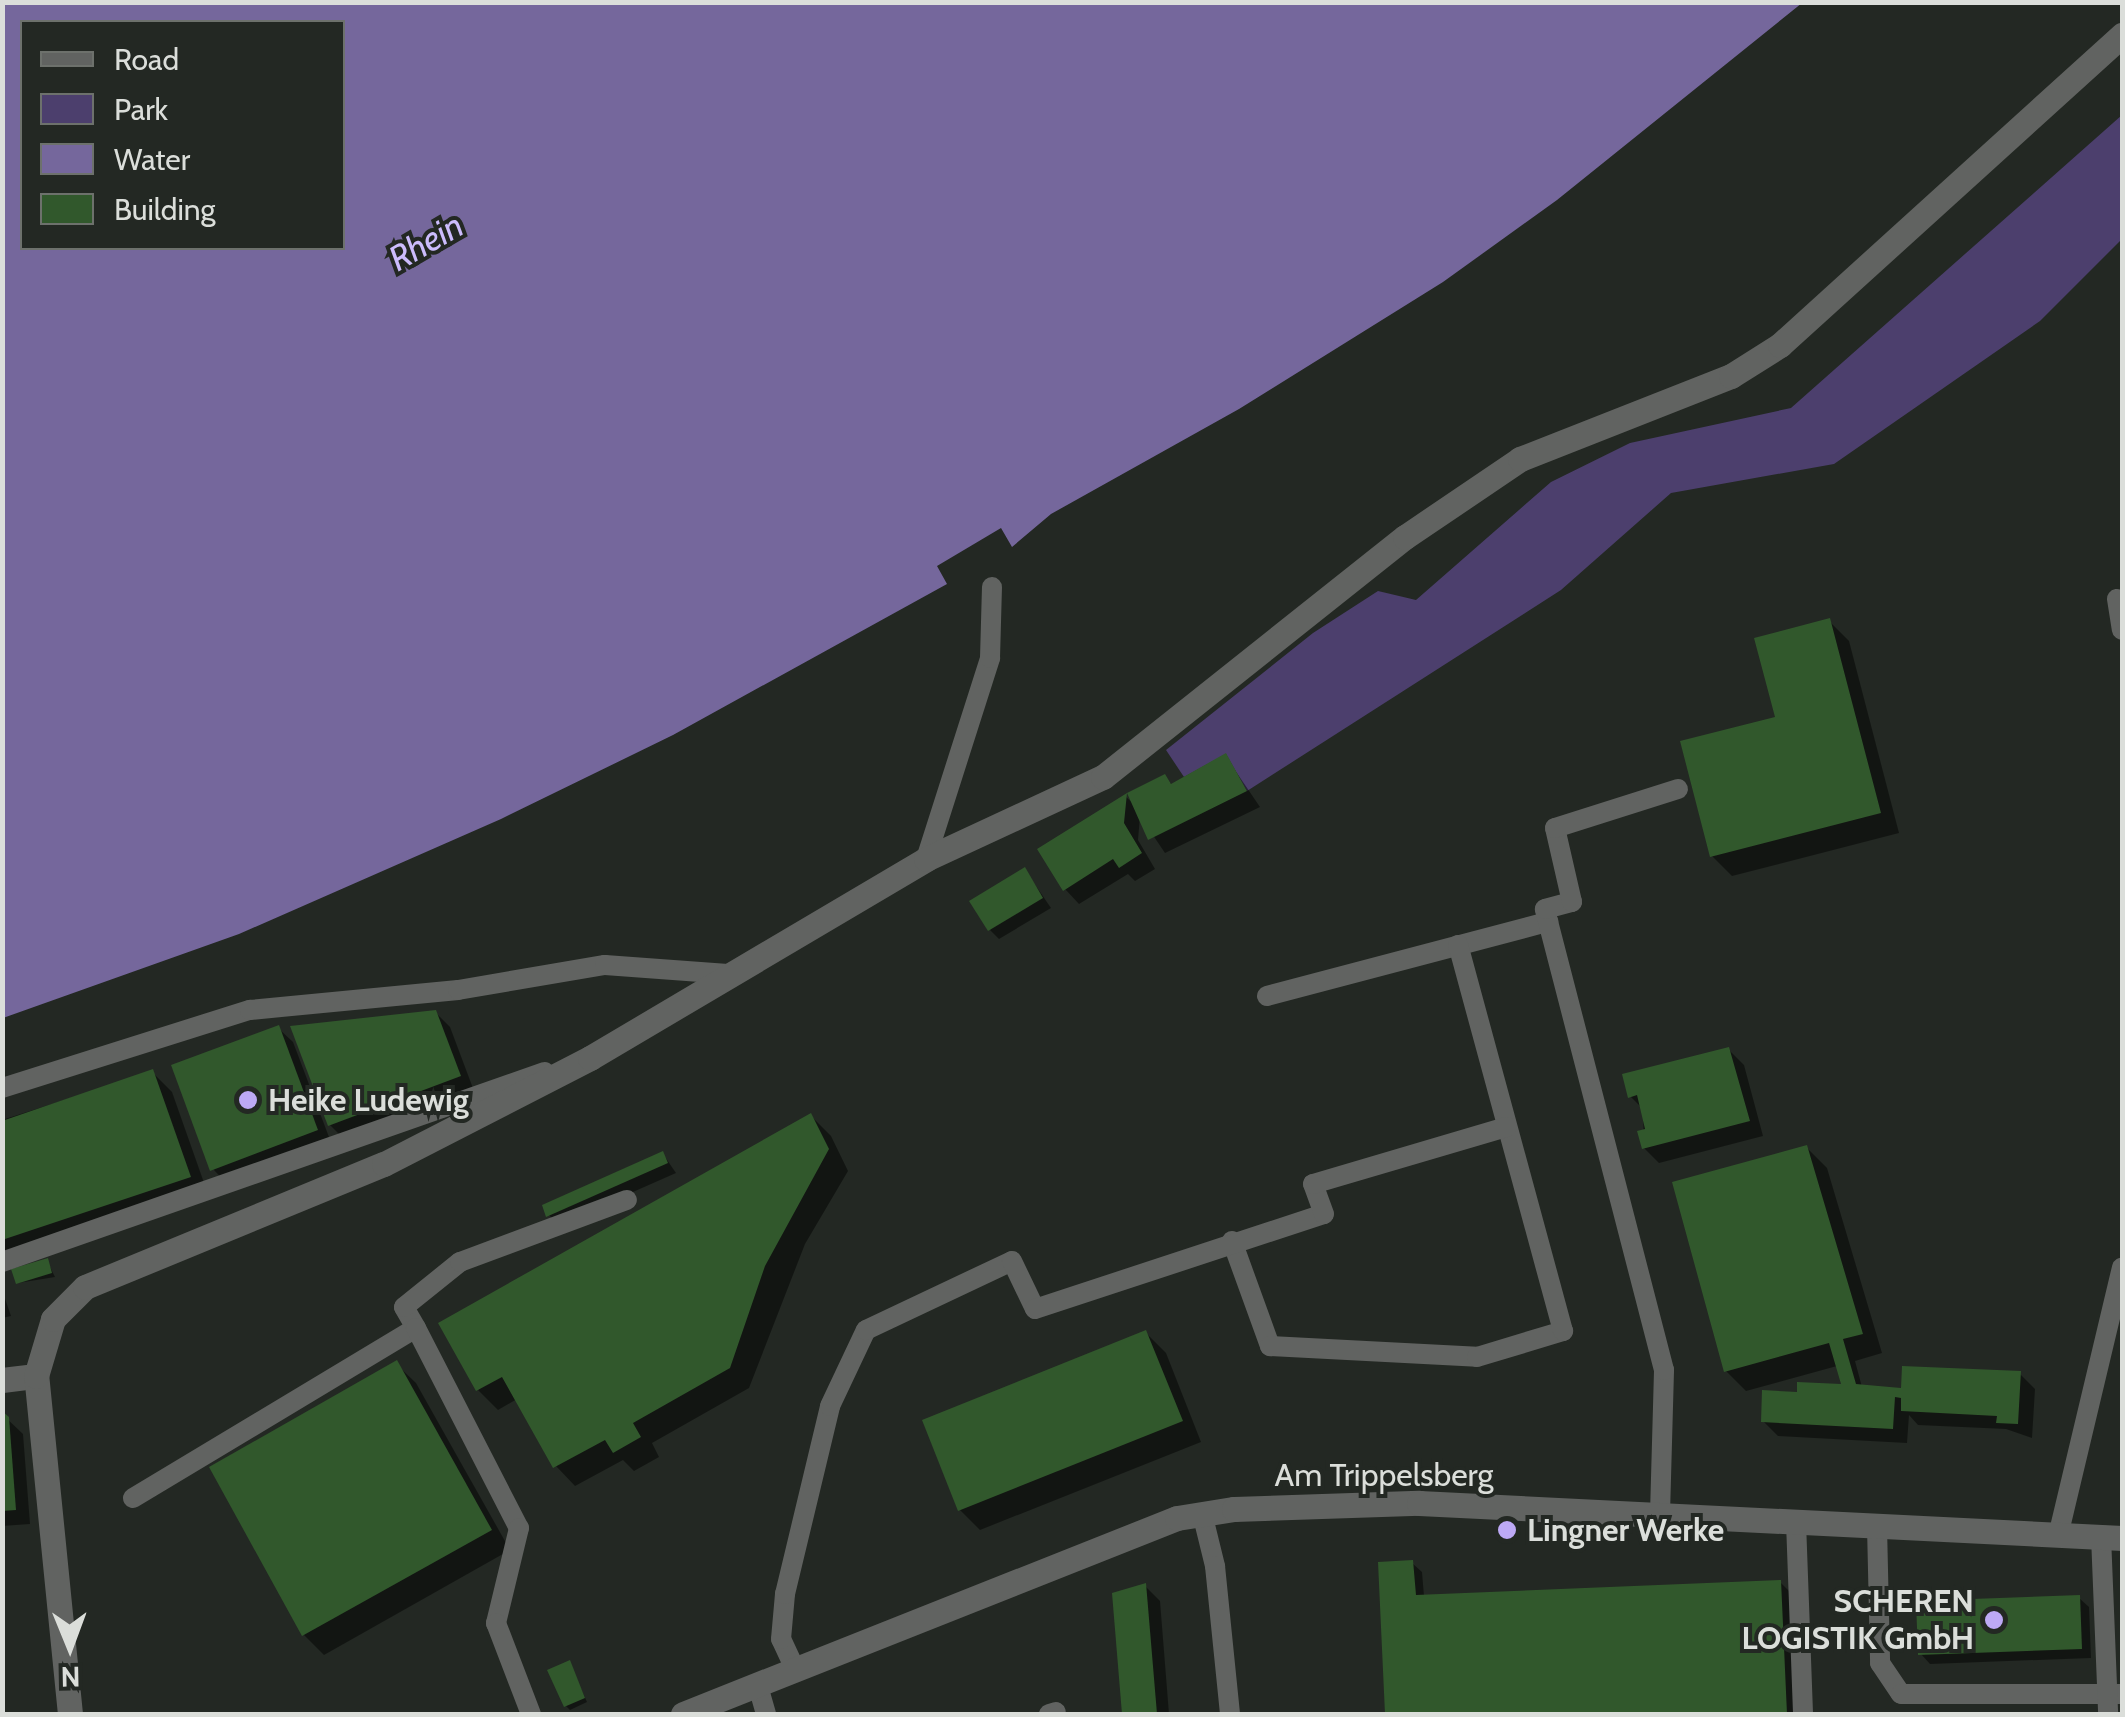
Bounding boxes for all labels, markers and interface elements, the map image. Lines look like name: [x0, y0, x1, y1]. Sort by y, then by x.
legend: [20, 20, 345, 250]
text: Road: [114, 41, 179, 78]
text: Park: [114, 91, 168, 128]
text: Water: [114, 141, 190, 178]
text: Building: [114, 191, 216, 228]
water label: Rhein: [381, 204, 471, 280]
place label: Heike Ludewig: [268, 1081, 469, 1119]
marker: Heike Ludewig: [237, 1089, 259, 1111]
street label: Am Trippelsberg: [1275, 1456, 1493, 1494]
place label: Lingner Werke: [1527, 1511, 1724, 1549]
marker: Lingner Werke: [1496, 1519, 1518, 1541]
place label: SCHEREN LOGISTIK GmbH: [1741, 1583, 1974, 1658]
north arrow: [20, 1597, 120, 1697]
marker: SCHEREN LOGISTIK GmbH: [1983, 1609, 2005, 1631]
text: N: [60, 1660, 81, 1694]

